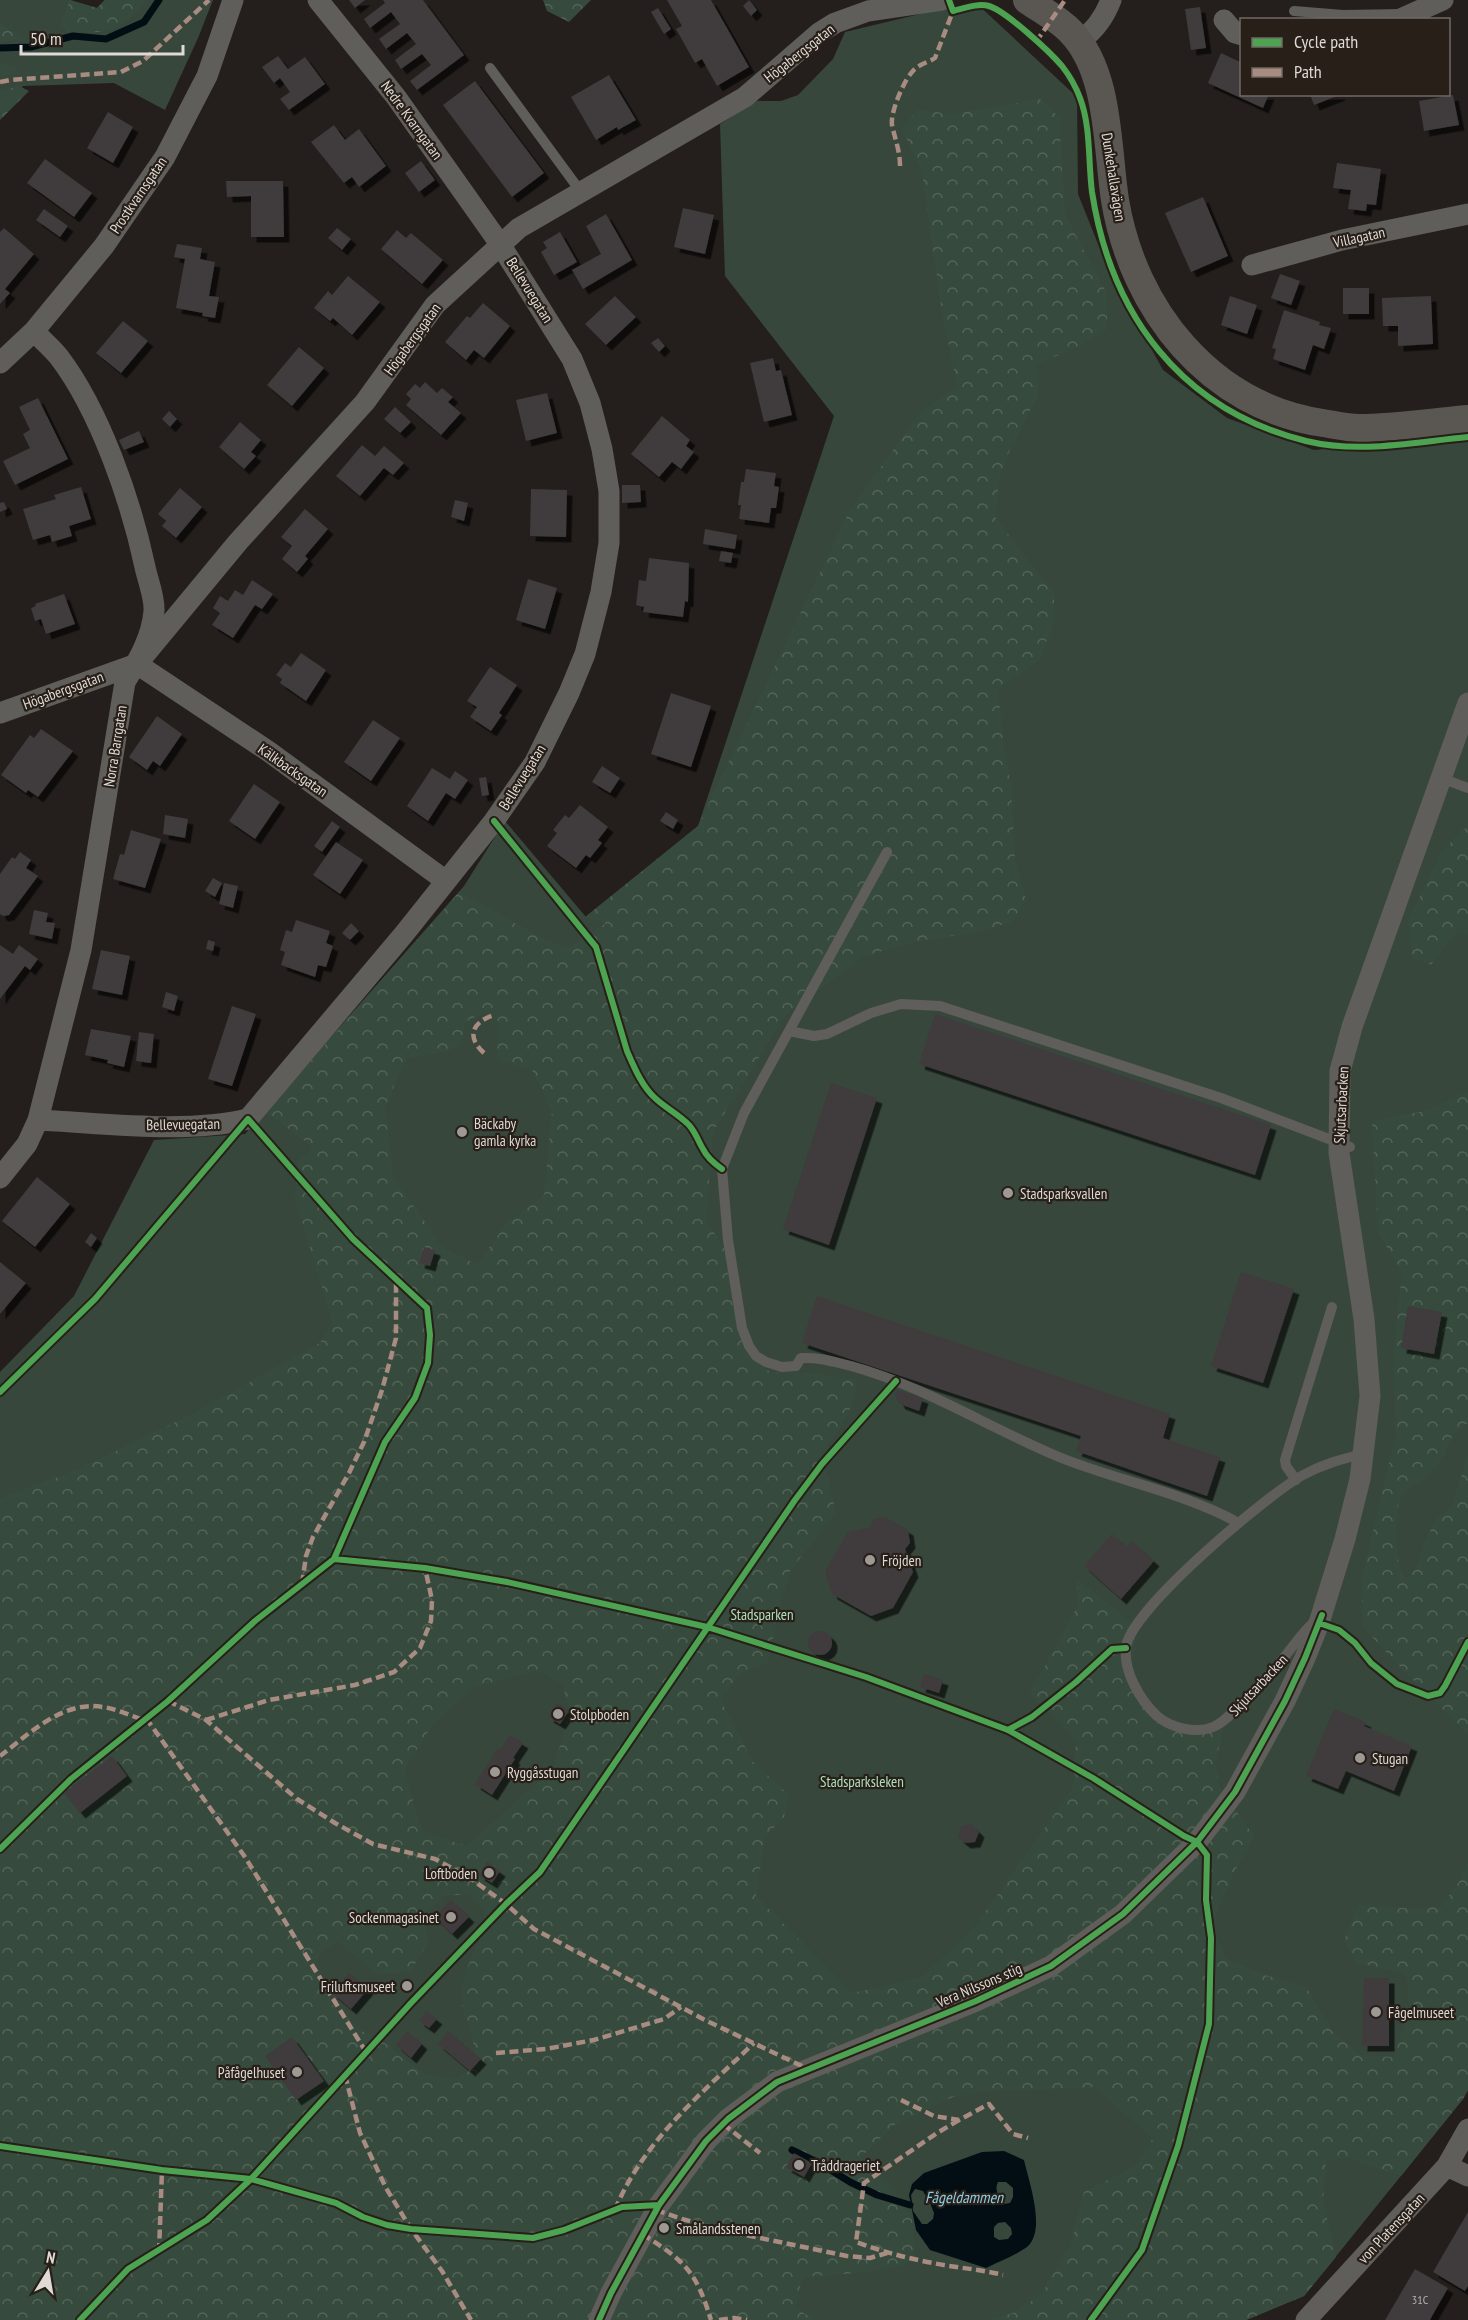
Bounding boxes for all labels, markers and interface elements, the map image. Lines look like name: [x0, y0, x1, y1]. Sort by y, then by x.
scale bar: [21, 18, 183, 56]
legend: [1240, 18, 1450, 96]
street label: Högabergsgatan: [760, 19, 838, 87]
text: 50 m: [30, 27, 62, 50]
text: Cycle path: [1294, 30, 1358, 53]
text: Path: [1294, 60, 1322, 83]
street label: Nedre Kvarngatan: [377, 77, 447, 163]
street label: Dunkehallavägen: [1098, 131, 1130, 223]
street label: Prostkvarnsgatan: [105, 153, 171, 237]
street label: Villagatan: [1330, 222, 1387, 252]
street label: Bellevuegatan: [502, 254, 558, 326]
street label: Högabergsgatan: [379, 299, 445, 379]
street label: Högabergsgatan: [20, 667, 106, 713]
street label: Norra Barrgatan: [99, 704, 131, 788]
street label: Kälkbacksgatan: [255, 739, 331, 801]
street label: Bellevuegatan: [494, 741, 550, 813]
street label: Skjutsarbacken: [1329, 1066, 1353, 1144]
street label: Bellevuegatan: [146, 1114, 220, 1134]
place label: Bäckaby gamla kyrka: [474, 1114, 536, 1150]
marker: Bäckaby gamla kyrka: [455, 1125, 469, 1139]
place label: Stadsparksvallen: [1020, 1184, 1107, 1203]
marker: Stadsparksvallen: [1001, 1186, 1015, 1200]
place label: Fröjden: [882, 1551, 921, 1570]
marker: Fröjden: [863, 1553, 877, 1567]
park label: Stadsparken: [730, 1605, 794, 1624]
street label: Skjutsarbacken: [1225, 1650, 1291, 1720]
place label: Stolpboden: [570, 1705, 629, 1724]
marker: Stolpboden: [551, 1707, 565, 1721]
place label: Stugan: [1372, 1749, 1408, 1768]
marker: Stugan: [1353, 1751, 1367, 1765]
place label: Ryggåsstugan: [507, 1763, 578, 1782]
marker: Ryggåsstugan: [488, 1765, 502, 1779]
park label: Stadsparksleken: [820, 1772, 904, 1791]
place label: Loftboden: [425, 1864, 477, 1883]
marker: Loftboden: [482, 1866, 496, 1880]
place label: Sockenmagasinet: [349, 1908, 439, 1927]
marker: Sockenmagasinet: [444, 1910, 458, 1924]
street label: Vera Nilssons stig: [933, 1958, 1025, 2012]
place label: Friluftsmuseet: [321, 1977, 395, 1996]
marker: Friluftsmuseet: [400, 1979, 414, 1993]
place label: Fågelmuseet: [1388, 2003, 1454, 2022]
marker: Fågelmuseet: [1369, 2005, 1383, 2019]
place label: Påfågelhuset: [218, 2063, 285, 2082]
marker: Påfågelhuset: [290, 2065, 304, 2079]
place label: Tråddrageriet: [811, 2156, 880, 2175]
marker: Tråddrageriet: [792, 2158, 806, 2172]
water label: Fågeldammen: [925, 2187, 1004, 2207]
street label: von Platensgatan: [1354, 2189, 1428, 2267]
place label: Smålandsstenen: [676, 2219, 760, 2238]
marker: Smålandsstenen: [657, 2221, 671, 2235]
north arrow: [18, 2242, 78, 2302]
text: N: [45, 2247, 57, 2268]
house number: 31C: [1412, 2292, 1429, 2307]

